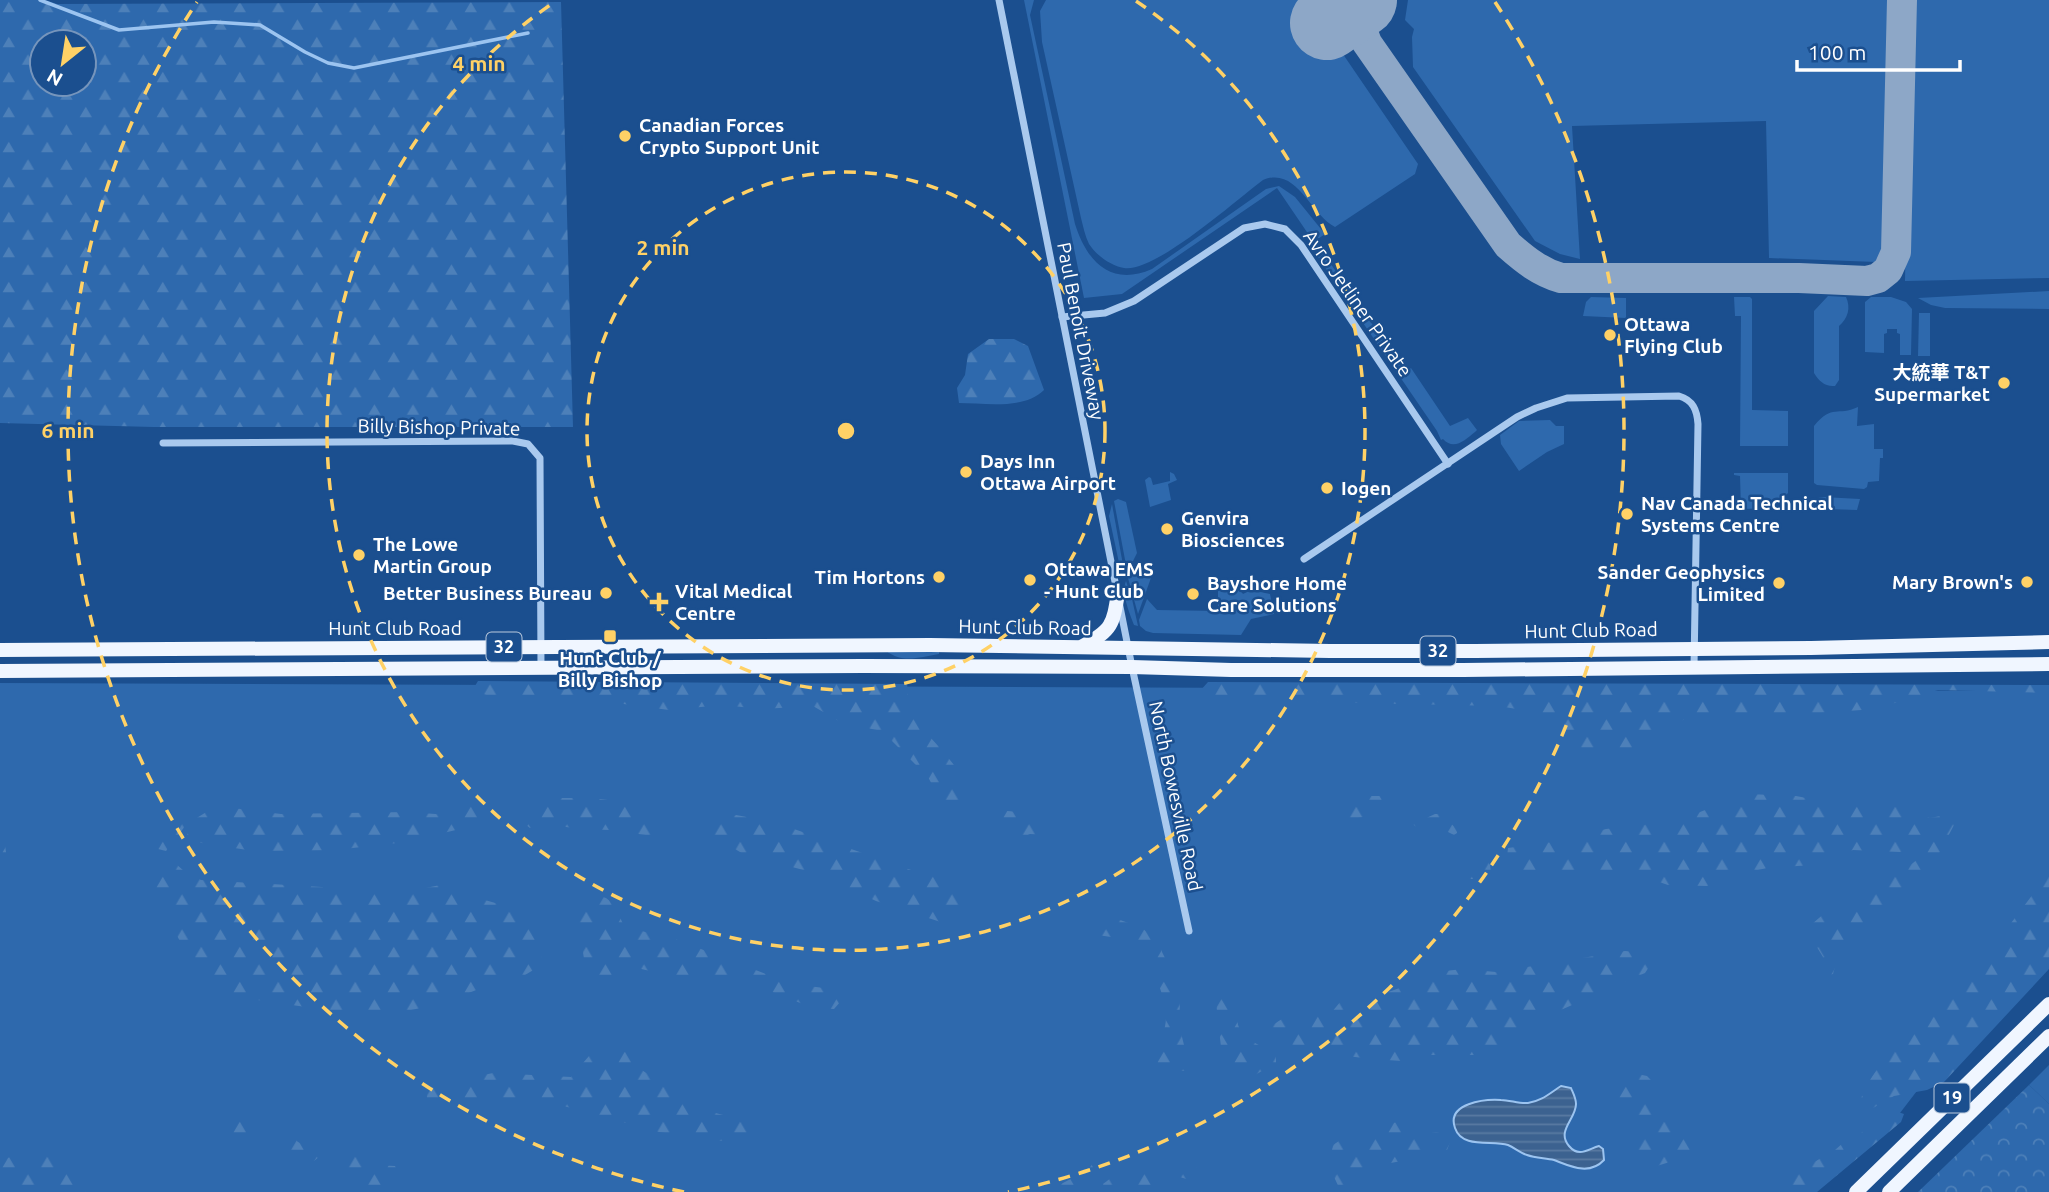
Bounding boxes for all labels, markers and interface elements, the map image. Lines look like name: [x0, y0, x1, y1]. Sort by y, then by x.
north arrow: [28, 28, 98, 98]
scale bar: [1797, 28, 1960, 72]
text: 100 m: [1808, 40, 1866, 64]
text: 4 min: [452, 51, 506, 75]
text: N: [43, 65, 66, 91]
place label: Canadian Forces Crypto Support Unit: [639, 114, 819, 158]
marker: Canadian Forces Crypto Support Unit: [617, 128, 633, 144]
street label: Avro Jetliner Private: [1299, 225, 1417, 381]
text: 2 min: [636, 235, 690, 259]
street label: Paul Benoit Driveway: [1053, 240, 1109, 422]
place label: Ottawa Flying Club: [1624, 313, 1723, 357]
marker: Ottawa Flying Club: [1602, 327, 1618, 343]
place label: 大統華 T&T Supermarket: [1874, 361, 1991, 405]
marker: 大統華 T&T Supermarket: [1996, 375, 2012, 391]
street label: Billy Bishop Private: [358, 415, 520, 439]
text: 6 min: [41, 418, 95, 442]
centre of rings: [834, 419, 858, 443]
place label: Days Inn Ottawa Airport: [980, 450, 1116, 494]
marker: Days Inn Ottawa Airport: [958, 464, 974, 480]
place label: Iogen: [1341, 477, 1391, 499]
marker: Iogen: [1319, 480, 1335, 496]
place label: Nav Canada Technical Systems Centre: [1641, 492, 1833, 536]
marker: Nav Canada Technical Systems Centre: [1619, 506, 1635, 522]
place label: Genvira Biosciences: [1181, 507, 1285, 551]
marker: Genvira Biosciences: [1159, 521, 1175, 537]
place label: The Lowe Martin Group: [373, 533, 492, 577]
marker: The Lowe Martin Group: [351, 547, 367, 563]
place label: Ottawa EMS - Hunt Club: [1044, 558, 1154, 602]
place label: Sander Geophysics Limited: [1598, 561, 1765, 605]
place label: Tim Hortons: [814, 566, 925, 588]
marker: Tim Hortons: [931, 569, 947, 585]
place label: Mary Brown's: [1892, 571, 2013, 593]
marker: Ottawa EMS - Hunt Club: [1022, 572, 1038, 588]
place label: Bayshore Home Care Solutions: [1207, 572, 1347, 616]
marker: Mary Brown's: [2019, 574, 2035, 590]
marker: Sander Geophysics Limited: [1771, 575, 1787, 591]
place label: Vital Medical Centre: [675, 580, 792, 624]
place label: Better Business Bureau: [383, 582, 592, 604]
marker: Better Business Bureau: [598, 585, 614, 601]
marker: Bayshore Home Care Solutions: [1185, 586, 1201, 602]
marker: Vital Medical Centre: [649, 592, 669, 612]
street label: Hunt Club Road: [958, 615, 1092, 639]
street label: Hunt Club Road: [328, 617, 462, 639]
street label: Hunt Club Road: [1524, 618, 1658, 642]
marker: Hunt Club / Billy Bishop: [602, 628, 618, 644]
road number: 32: [486, 632, 522, 662]
road number: 32: [1420, 636, 1456, 666]
place label: Hunt Club / Billy Bishop: [558, 647, 662, 691]
street label: North Bowesville Road: [1145, 699, 1207, 893]
road number: 19: [1934, 1084, 1969, 1112]

